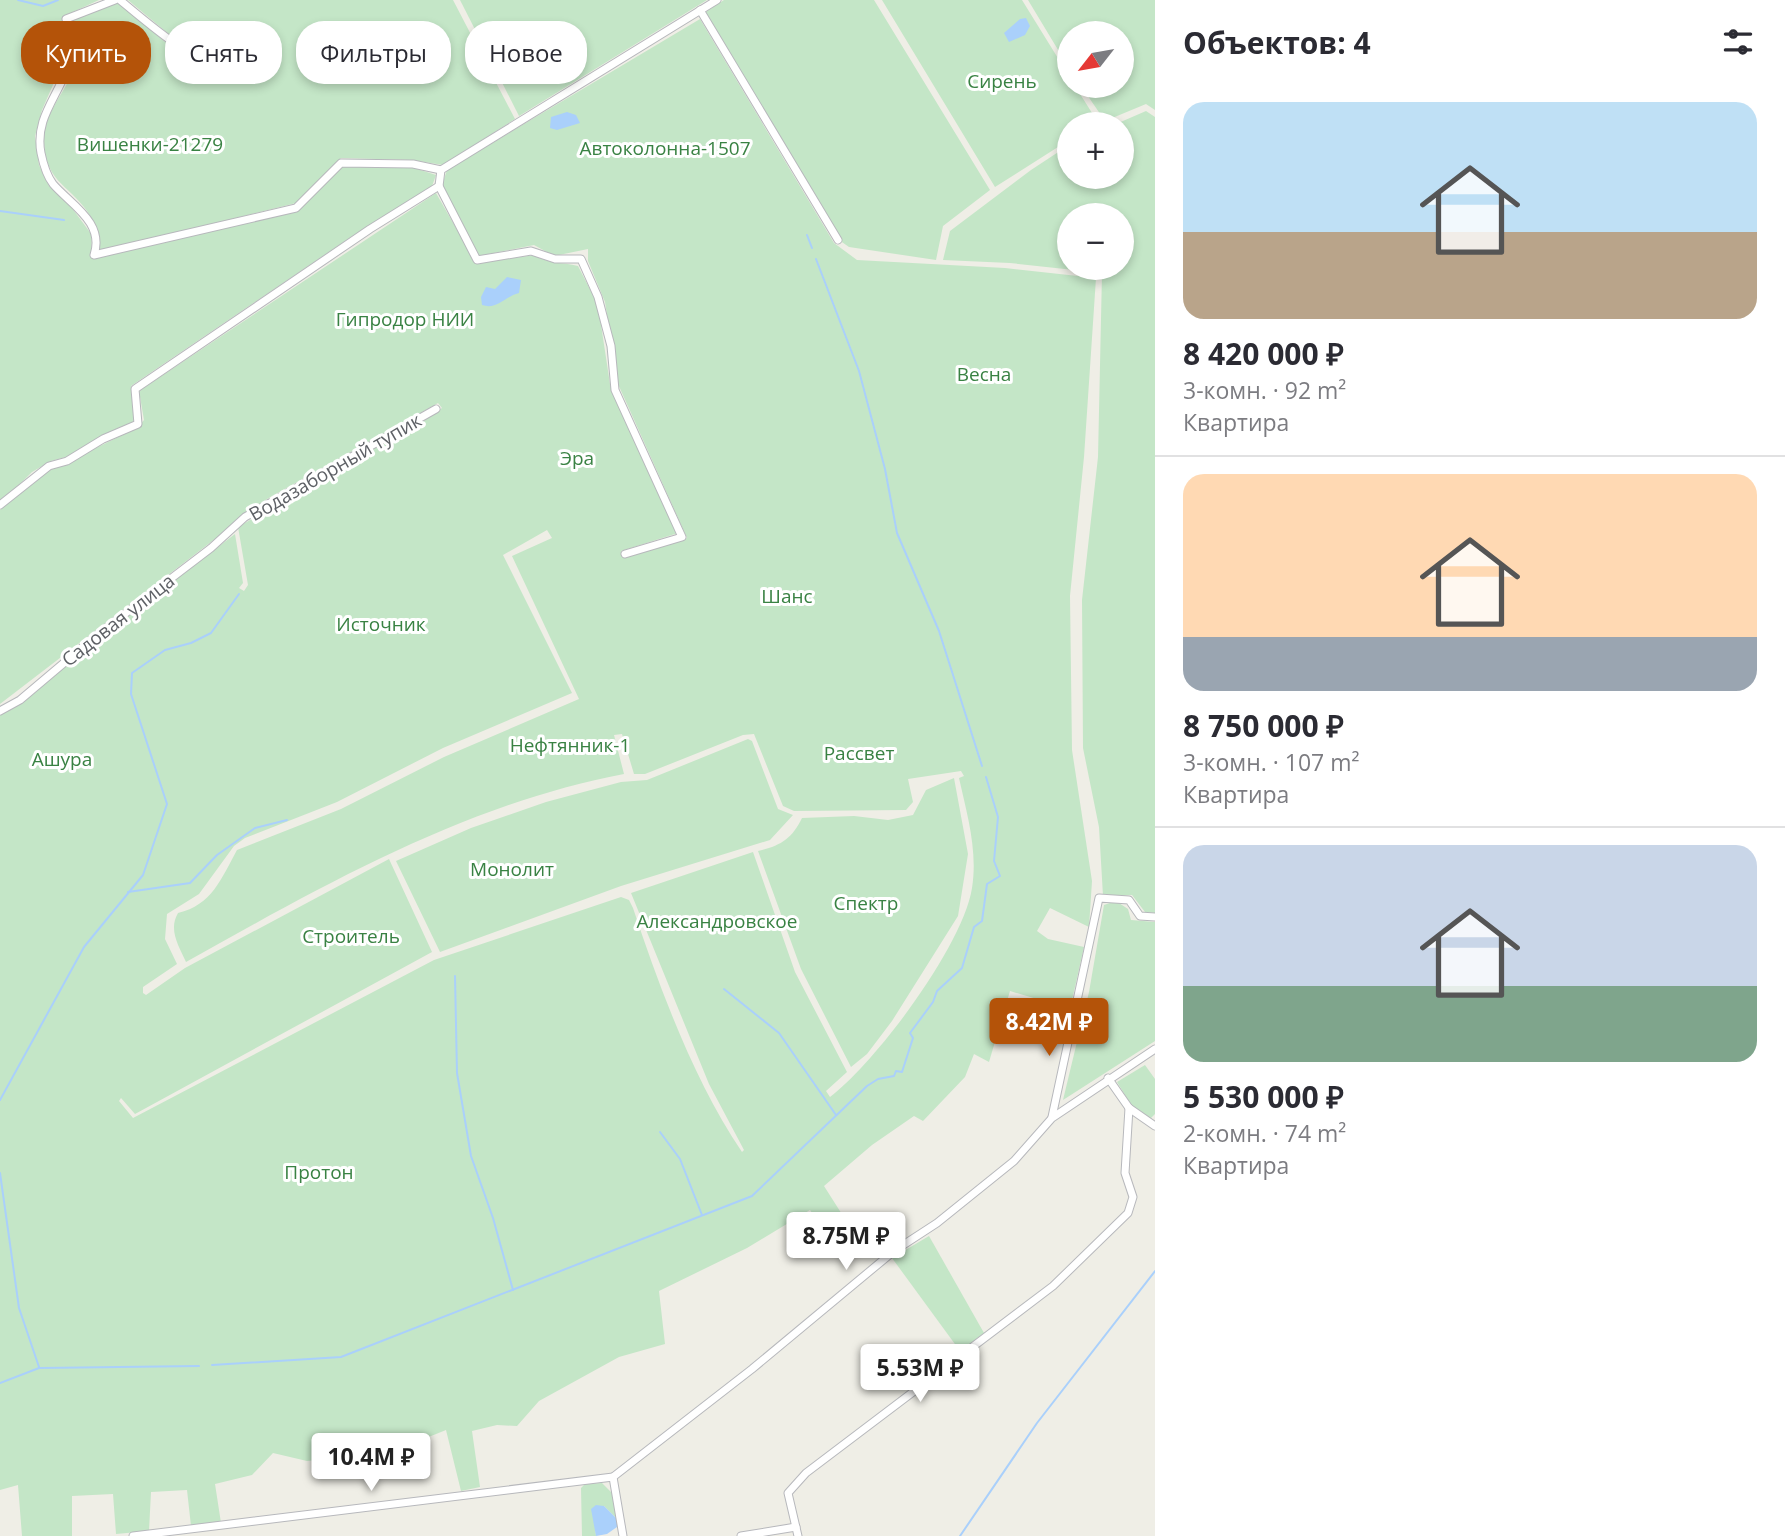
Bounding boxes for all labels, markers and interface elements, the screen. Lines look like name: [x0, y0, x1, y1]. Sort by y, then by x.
chip: Купить: [21, 21, 151, 84]
chip: Снять: [165, 21, 282, 84]
chip: Фильтры: [296, 21, 451, 84]
chip: Новое: [465, 21, 587, 84]
north arrow: [1057, 21, 1134, 98]
map controls: [1057, 21, 1134, 280]
text: Объектов: 4: [1183, 22, 1371, 63]
icon: filters: [1719, 23, 1757, 61]
park label: Сирень: [967, 68, 1037, 94]
button: +: [1057, 112, 1134, 189]
park label: Вишенки-21279: [77, 131, 223, 157]
park label: Автоколонна-1507: [579, 135, 751, 161]
icon: home: [1407, 147, 1533, 273]
button: −: [1057, 203, 1134, 280]
park label: Гипродор НИИ: [336, 306, 474, 332]
text: 8 420 000 ₽: [1183, 333, 1344, 374]
park label: Весна: [957, 361, 1011, 387]
text: 3-комн. · 92 m²: [1183, 374, 1346, 406]
text: Квартира: [1183, 406, 1289, 438]
street label: Водазаборный тупик: [244, 407, 426, 527]
park label: Эра: [560, 445, 594, 471]
icon: home: [1407, 519, 1533, 645]
street label: Садовая улица: [56, 568, 180, 672]
park label: Шанс: [761, 583, 813, 609]
park label: Источник: [336, 611, 426, 637]
text: 8 750 000 ₽: [1183, 705, 1344, 746]
park label: Нефтянник-1: [510, 732, 630, 758]
park label: Рассвет: [824, 740, 894, 766]
park label: Ашура: [32, 746, 92, 772]
text: 3-комн. · 107 m²: [1183, 746, 1359, 778]
text: Квартира: [1183, 778, 1289, 810]
park label: Монолит: [470, 856, 554, 882]
park label: Спектр: [834, 890, 898, 916]
icon: home: [1407, 890, 1533, 1016]
park label: Александровское: [637, 908, 797, 934]
park label: Строитель: [302, 923, 400, 949]
pin: 8.42M ₽: [984, 998, 1114, 1058]
text: 8.42M ₽: [1005, 1005, 1093, 1037]
text: 5 530 000 ₽: [1183, 1076, 1344, 1117]
text: 2-комн. · 74 m²: [1183, 1117, 1346, 1149]
text: Квартира: [1183, 1149, 1289, 1181]
park label: Протон: [284, 1159, 354, 1185]
pin: 8.75M ₽: [781, 1212, 911, 1272]
text: 8.75M ₽: [802, 1219, 890, 1251]
pin: 5.53M ₽: [855, 1344, 985, 1404]
text: 5.53M ₽: [876, 1351, 964, 1383]
pin: 10.4M ₽: [306, 1434, 436, 1493]
text: 10.4M ₽: [327, 1440, 415, 1472]

